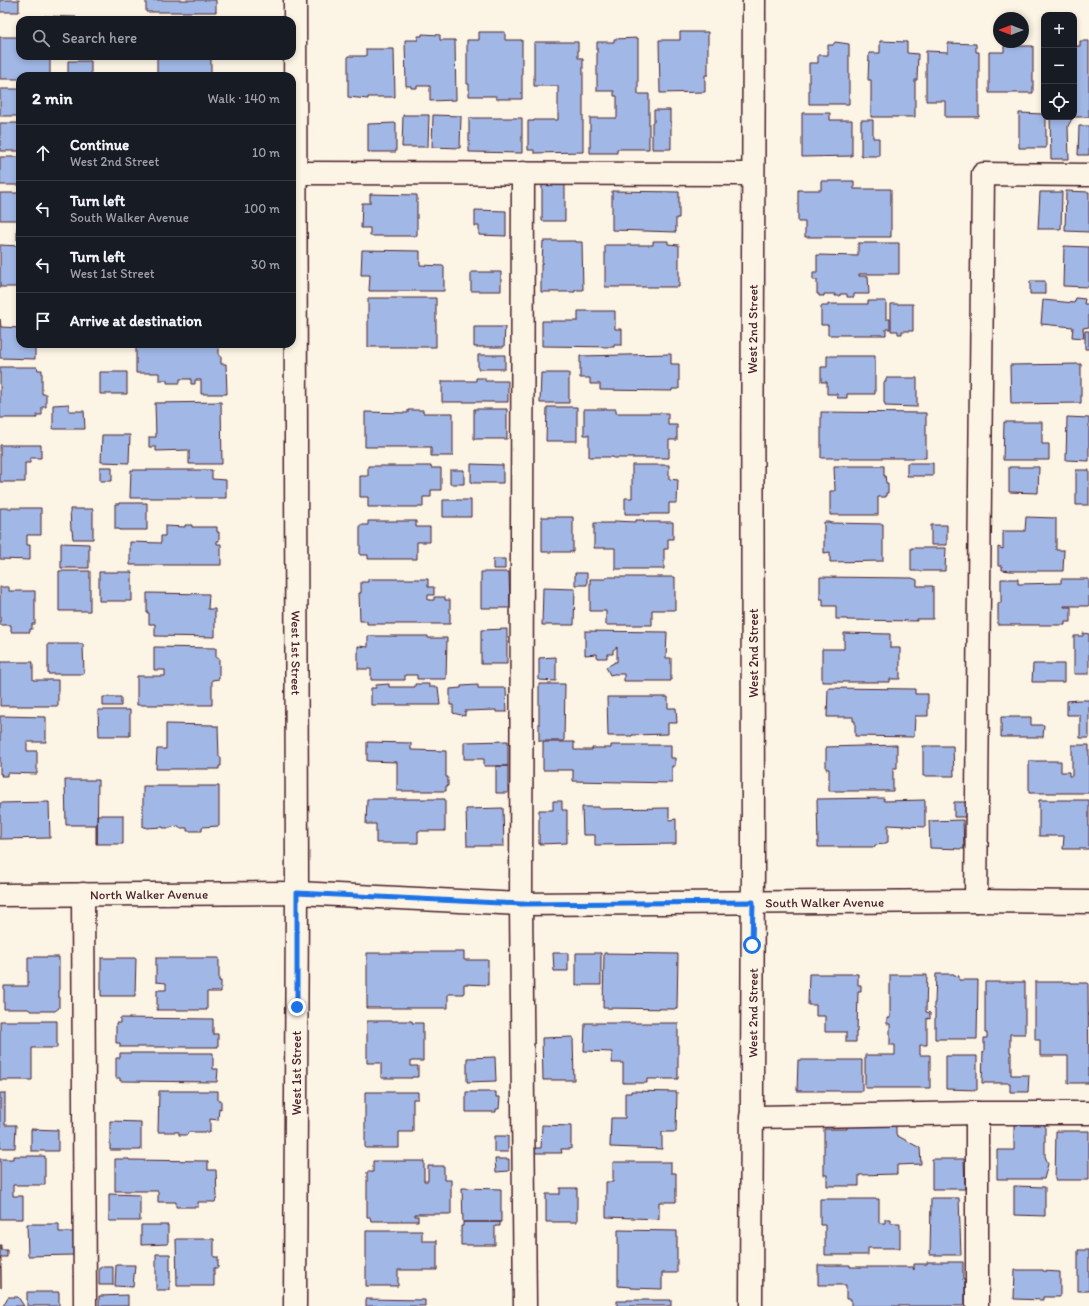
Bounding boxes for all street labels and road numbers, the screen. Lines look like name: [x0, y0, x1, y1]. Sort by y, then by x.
street label: West 2nd Street: [745, 284, 760, 374]
street label: West 2nd Street: [746, 608, 761, 698]
street label: West 1st Street: [289, 611, 304, 696]
street label: North Walker Avenue: [90, 886, 208, 902]
street label: South Walker Avenue: [765, 894, 884, 910]
street label: West 2nd Street: [745, 968, 760, 1058]
street label: West 1st Street: [289, 1031, 304, 1115]

